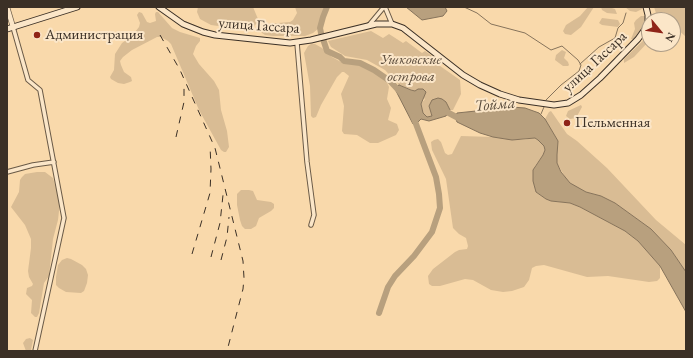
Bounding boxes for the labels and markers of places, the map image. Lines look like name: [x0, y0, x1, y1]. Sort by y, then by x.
place label: Администрация: [45, 26, 143, 44]
marker: Администрация: [32, 30, 42, 40]
place label: Пельменная: [575, 114, 650, 132]
marker: Пельменная: [562, 118, 572, 128]

